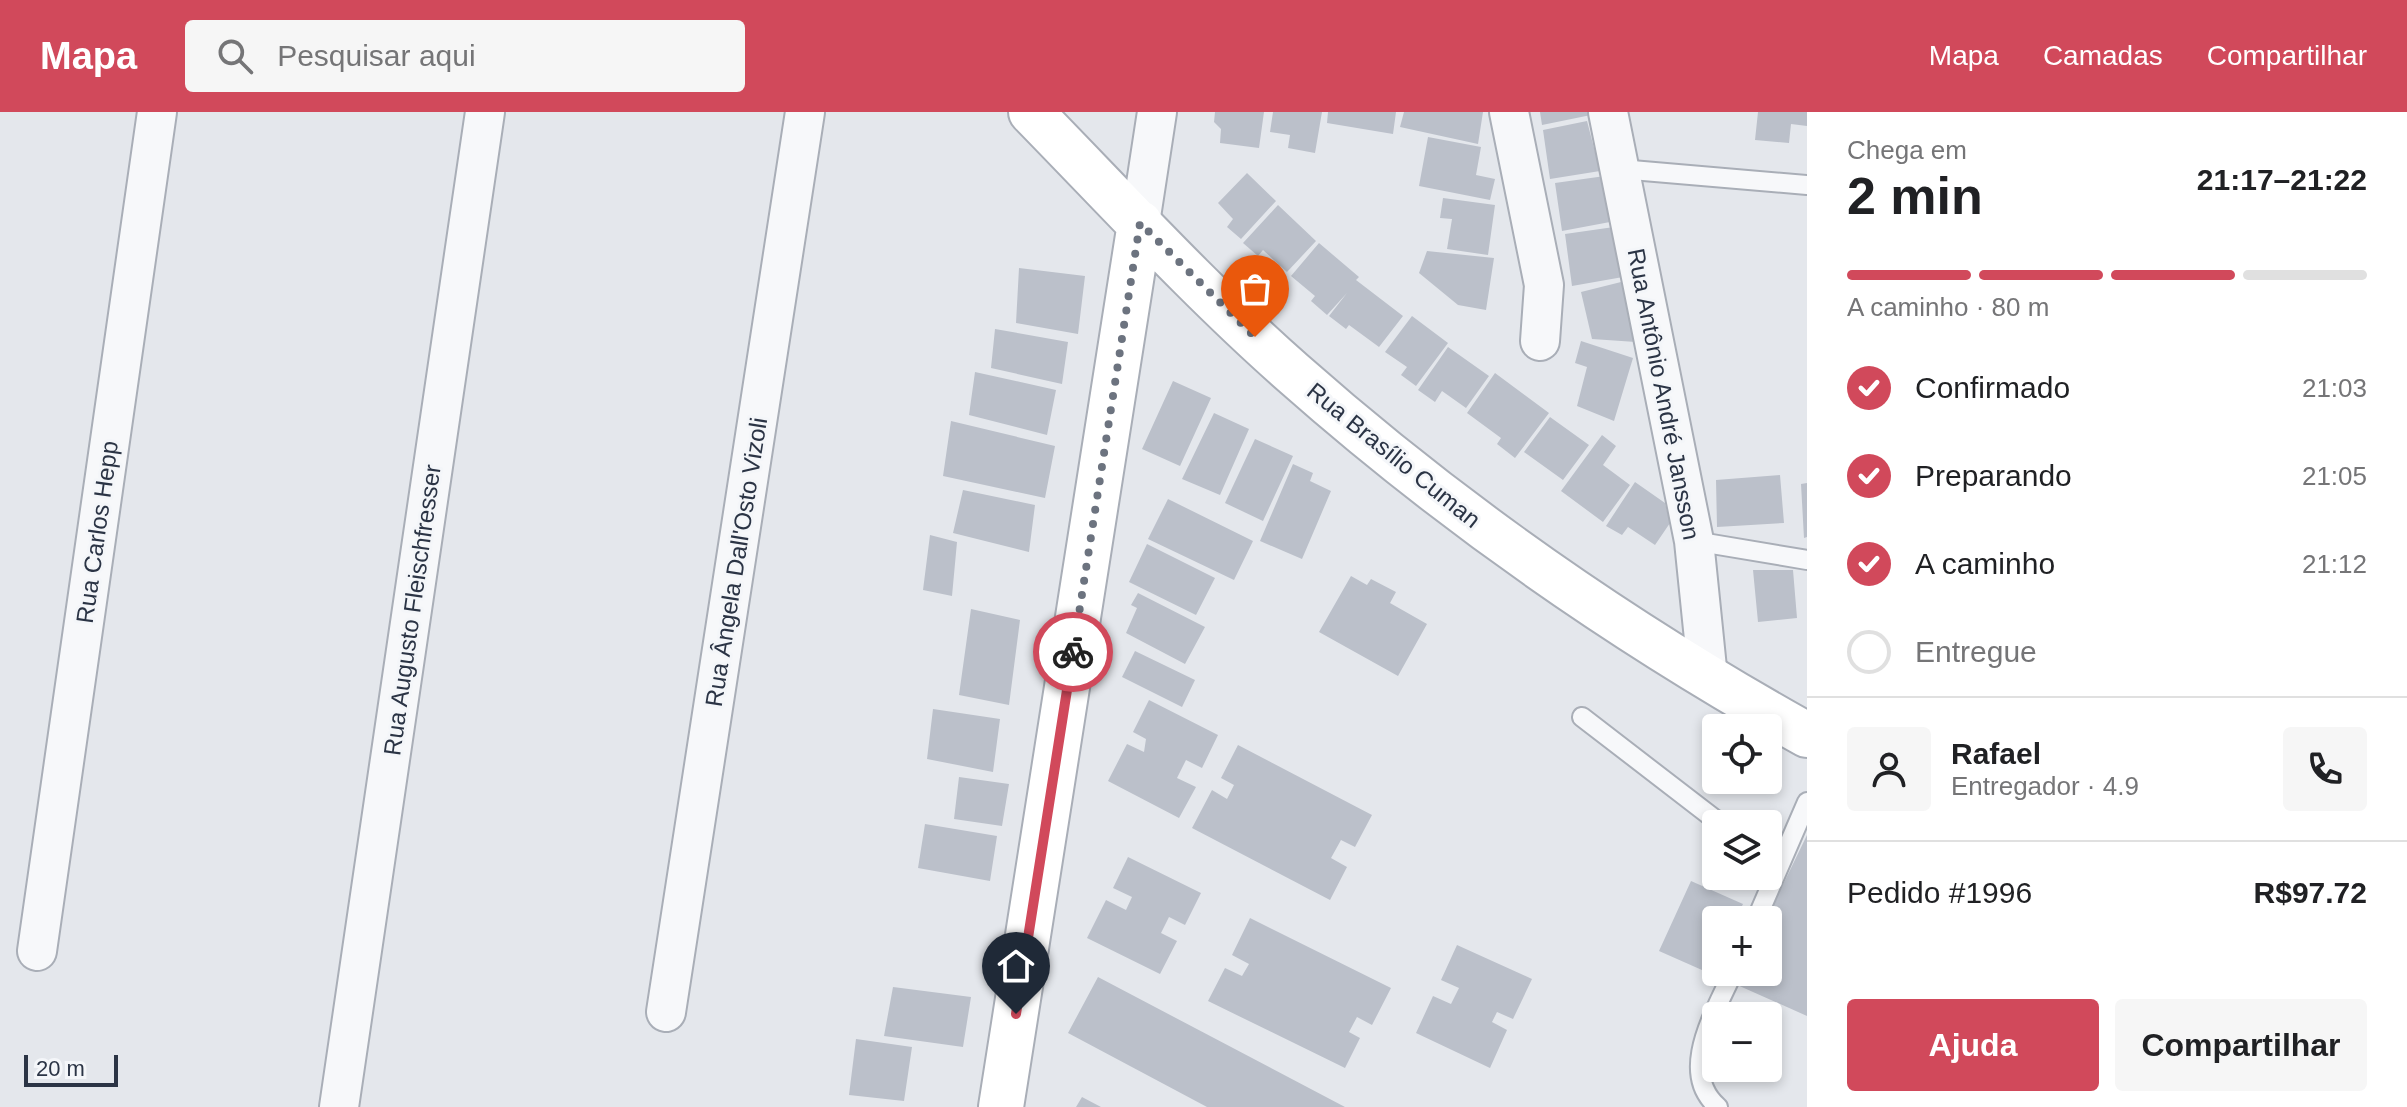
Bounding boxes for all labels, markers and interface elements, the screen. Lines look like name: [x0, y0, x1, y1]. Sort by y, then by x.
search box: [185, 20, 745, 92]
icon: search: [213, 34, 257, 78]
text: Mapa: [40, 35, 137, 77]
text: Pesquisar aqui: [277, 39, 476, 72]
text: Mapa: [1929, 40, 1999, 71]
text: Camadas: [2043, 40, 2163, 71]
text: Compartilhar: [2207, 40, 2367, 71]
text: Chega em: [1847, 135, 1967, 165]
text: 21:17–21:22: [2197, 163, 2367, 196]
text: 2 min: [1847, 167, 1983, 225]
street label: Rua Antônio André Jansson: [1622, 246, 1706, 542]
pin: [1221, 255, 1289, 337]
icon: bag: [1233, 267, 1277, 311]
text: A caminho · 80 m: [1847, 292, 2049, 322]
icon: check: [1847, 366, 1891, 410]
text: Confirmado: [1915, 371, 2070, 404]
text: 21:03: [2302, 373, 2367, 403]
street label: Rua Brasílio Cuman: [1302, 377, 1486, 533]
street label: Rua Ângela Dall'Osto Vizoli: [700, 416, 772, 708]
street label: Rua Carlos Hepp: [71, 439, 123, 625]
icon: check: [1847, 454, 1891, 498]
text: Preparando: [1915, 459, 2072, 492]
text: 21:05: [2302, 461, 2367, 491]
street label: Rua Augusto Fleischfresser: [378, 463, 446, 757]
icon: check: [1847, 542, 1891, 586]
text: A caminho: [1915, 547, 2055, 580]
text: 21:12: [2302, 549, 2367, 579]
courier: [1033, 612, 1113, 692]
icon: bike: [1051, 630, 1095, 674]
text: Entregue: [1915, 635, 2037, 668]
map controls: [1702, 714, 1782, 1082]
button: locate: [1702, 714, 1782, 794]
button: person: [1847, 727, 1931, 811]
button: phone: [2283, 727, 2367, 811]
text: Rafael: [1951, 737, 2041, 770]
text: Entregador · 4.9: [1951, 771, 2139, 801]
button: layers: [1702, 810, 1782, 890]
text: Pedido #1996: [1847, 876, 2032, 909]
text: R$97.72: [2254, 876, 2367, 909]
button: +: [1702, 906, 1782, 986]
pin: [982, 932, 1050, 1014]
icon: home: [994, 944, 1038, 988]
button: Ajuda: [1847, 999, 2099, 1091]
button: Compartilhar: [2115, 999, 2367, 1091]
button: −: [1702, 1002, 1782, 1082]
scale bar: [24, 1051, 118, 1087]
text: 20 m: [36, 1056, 85, 1081]

